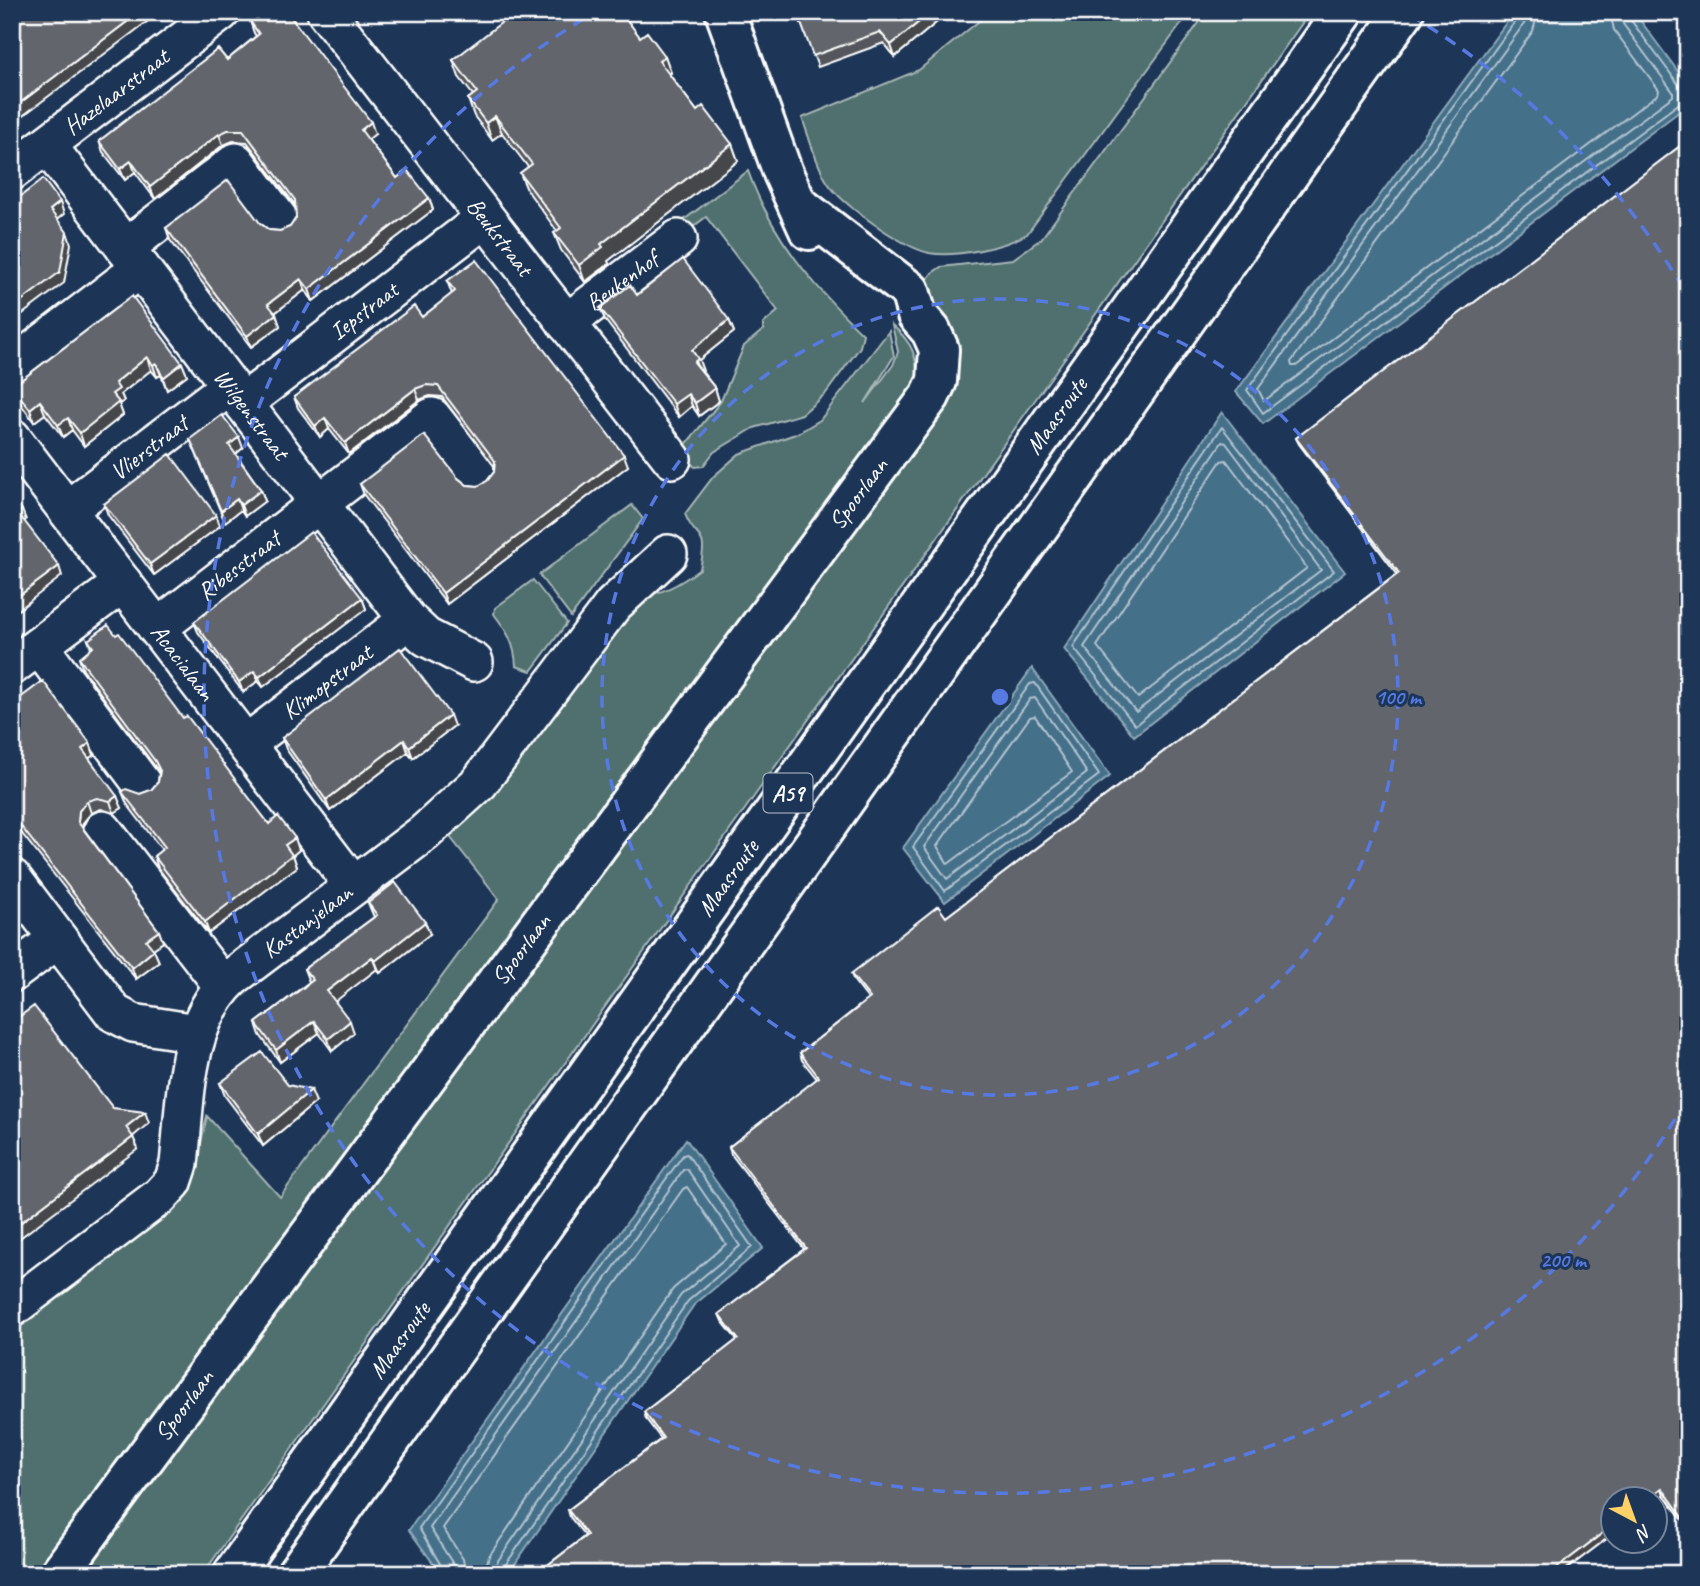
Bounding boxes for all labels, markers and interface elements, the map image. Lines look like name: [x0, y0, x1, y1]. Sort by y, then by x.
street label: Hazelaarstraat: [58, 41, 177, 141]
street label: Beukstraat: [460, 191, 541, 283]
street label: Beukenhof: [580, 241, 668, 318]
street label: Iepstraat: [324, 274, 406, 346]
street label: Wilgenstraat: [207, 363, 297, 467]
street label: Maasroute: [1019, 370, 1095, 460]
street label: Vlierstraat: [104, 407, 196, 487]
street label: Spoorlaan: [822, 451, 895, 535]
street label: Ribesstraat: [191, 522, 289, 607]
street label: Acacialaan: [144, 618, 223, 708]
street label: Klimopstraat: [276, 637, 380, 726]
text: 100 m: [1375, 684, 1423, 710]
centre of rings: [988, 685, 1012, 709]
road number: A59: [764, 774, 812, 813]
street label: Maasroute: [690, 832, 766, 922]
street label: Kastanjelaan: [256, 877, 359, 965]
street label: Spoorlaan: [485, 907, 558, 991]
text: 200 m: [1540, 1247, 1588, 1273]
street label: Maasroute: [362, 1294, 438, 1384]
street label: Spoorlaan: [148, 1362, 221, 1447]
north arrow: [1598, 1484, 1668, 1554]
text: N: [1630, 1519, 1657, 1547]

